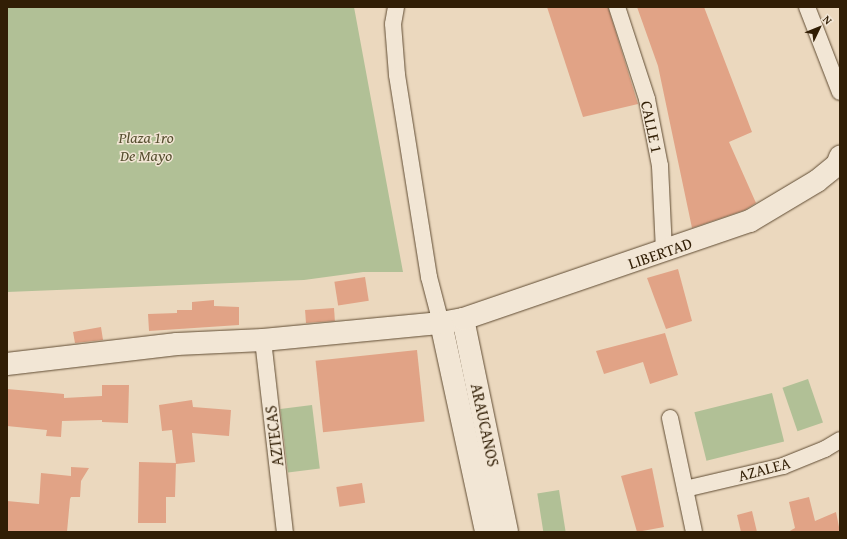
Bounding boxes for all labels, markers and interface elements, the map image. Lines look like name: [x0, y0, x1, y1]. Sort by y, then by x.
north arrow: [799, 8, 839, 48]
text: N: [819, 12, 836, 28]
street label: CALLE 1: [637, 99, 667, 155]
park label: Plaza 1ro De Mayo: [118, 127, 174, 165]
street label: LIBERTAD: [626, 233, 694, 273]
street label: ARAUCANOS: [467, 382, 503, 468]
street label: AZTECAS: [261, 405, 287, 467]
street label: AZALEA: [736, 453, 792, 485]

